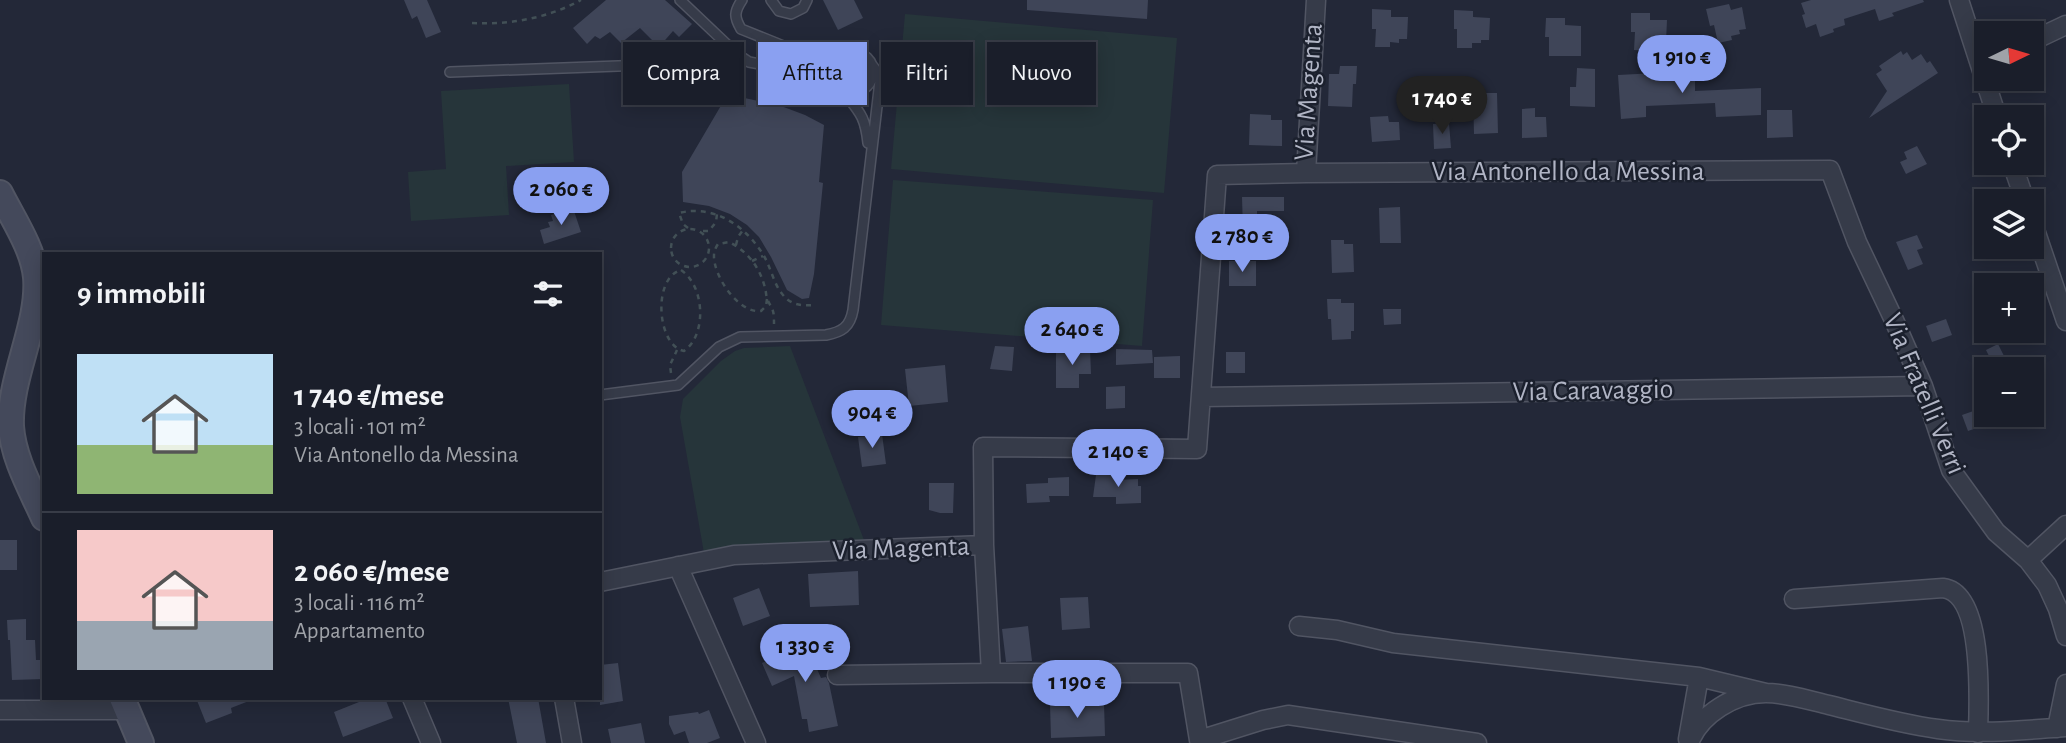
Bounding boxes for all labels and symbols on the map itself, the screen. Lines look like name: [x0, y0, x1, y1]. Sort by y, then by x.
north arrow: [1974, 21, 2044, 91]
street label: Via Magenta: [1290, 22, 1328, 162]
pin: 1 910 €: [1617, 36, 1747, 95]
pin: 1 740 €: [1377, 76, 1507, 136]
street label: Via Antonello da Messina: [1431, 158, 1705, 186]
pin: 2 060 €: [496, 168, 626, 227]
pin: 2 780 €: [1177, 215, 1307, 274]
pin: 2 640 €: [1007, 308, 1137, 367]
street label: Via Fratelli Verri: [1878, 309, 1970, 479]
street label: Via Caravaggio: [1512, 376, 1674, 406]
pin: 904 €: [823, 391, 921, 450]
pin: 2 140 €: [1053, 430, 1183, 489]
street label: Via Magenta: [832, 533, 970, 565]
pin: 1 330 €: [740, 624, 870, 684]
pin: 1 190 €: [1012, 660, 1142, 720]

